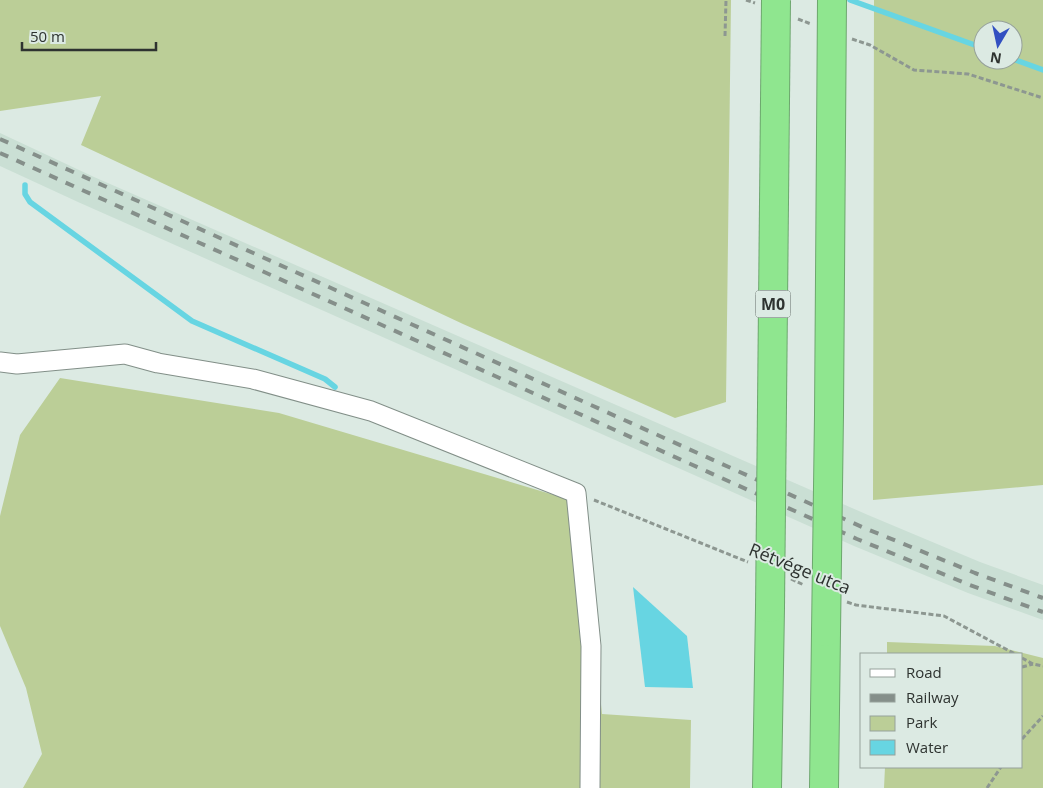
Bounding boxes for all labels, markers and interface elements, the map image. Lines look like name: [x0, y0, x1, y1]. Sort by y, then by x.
scale bar: [22, 20, 156, 52]
north arrow: [973, 20, 1023, 70]
text: 50 m: [30, 26, 65, 46]
text: N: [989, 48, 1003, 69]
road number: M0: [756, 290, 790, 318]
street label: Rétvége utca: [746, 537, 854, 599]
legend: [860, 653, 1023, 768]
text: Road: [906, 662, 942, 682]
text: Railway: [906, 687, 959, 707]
text: Park: [906, 712, 937, 732]
text: Water: [906, 737, 948, 757]

